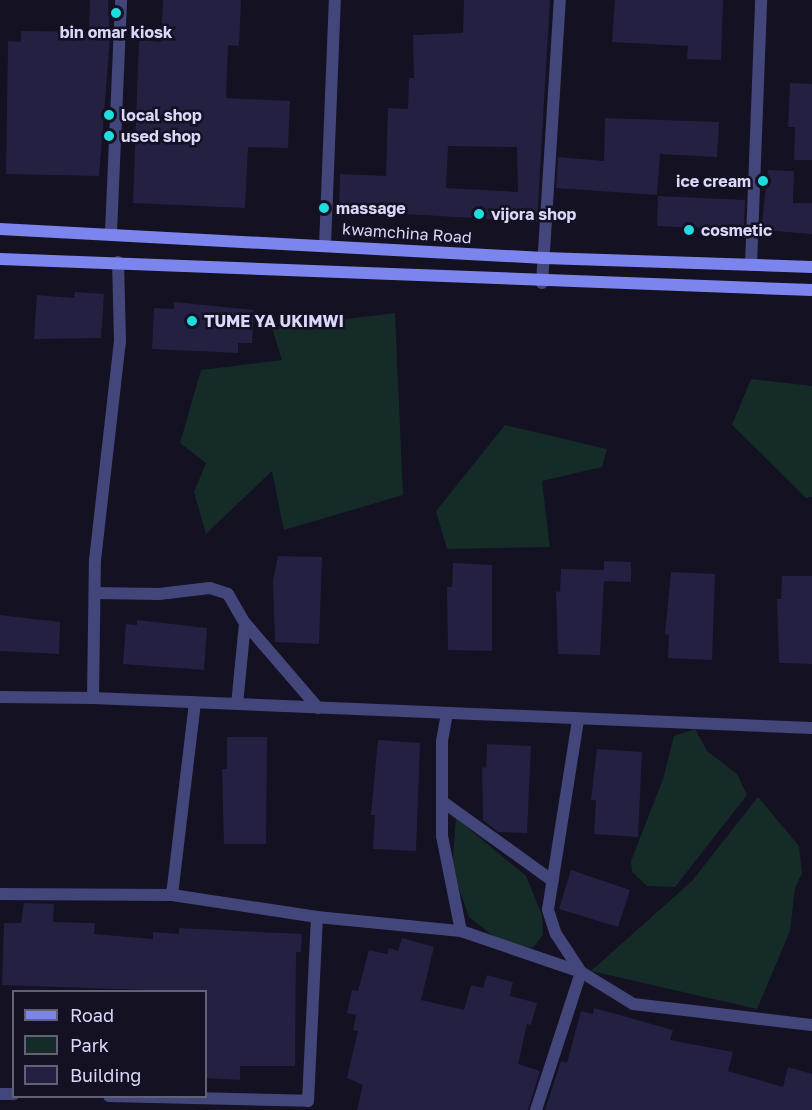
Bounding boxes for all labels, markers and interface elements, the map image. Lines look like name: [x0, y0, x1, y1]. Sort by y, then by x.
marker: bin omar kiosk: [109, 6, 123, 20]
place label: bin omar kiosk: [60, 22, 172, 42]
place label: local shop: [121, 105, 202, 125]
marker: local shop: [102, 108, 116, 122]
place label: used shop: [121, 126, 201, 146]
marker: used shop: [102, 129, 116, 143]
place label: ice cream: [676, 171, 751, 191]
marker: ice cream: [756, 174, 770, 188]
place label: massage: [336, 198, 406, 218]
marker: massage: [317, 201, 331, 215]
place label: vijora shop: [491, 204, 576, 224]
marker: vijora shop: [472, 207, 486, 221]
street label: kwamchina Road: [342, 219, 472, 247]
place label: cosmetic: [701, 220, 772, 240]
marker: cosmetic: [682, 223, 696, 237]
place label: TUME YA UKIMWI: [204, 311, 344, 331]
marker: TUME YA UKIMWI: [185, 314, 199, 328]
legend: [12, 990, 207, 1098]
text: Road: [70, 1004, 114, 1026]
text: Park: [70, 1034, 109, 1056]
text: Building: [70, 1064, 141, 1086]

